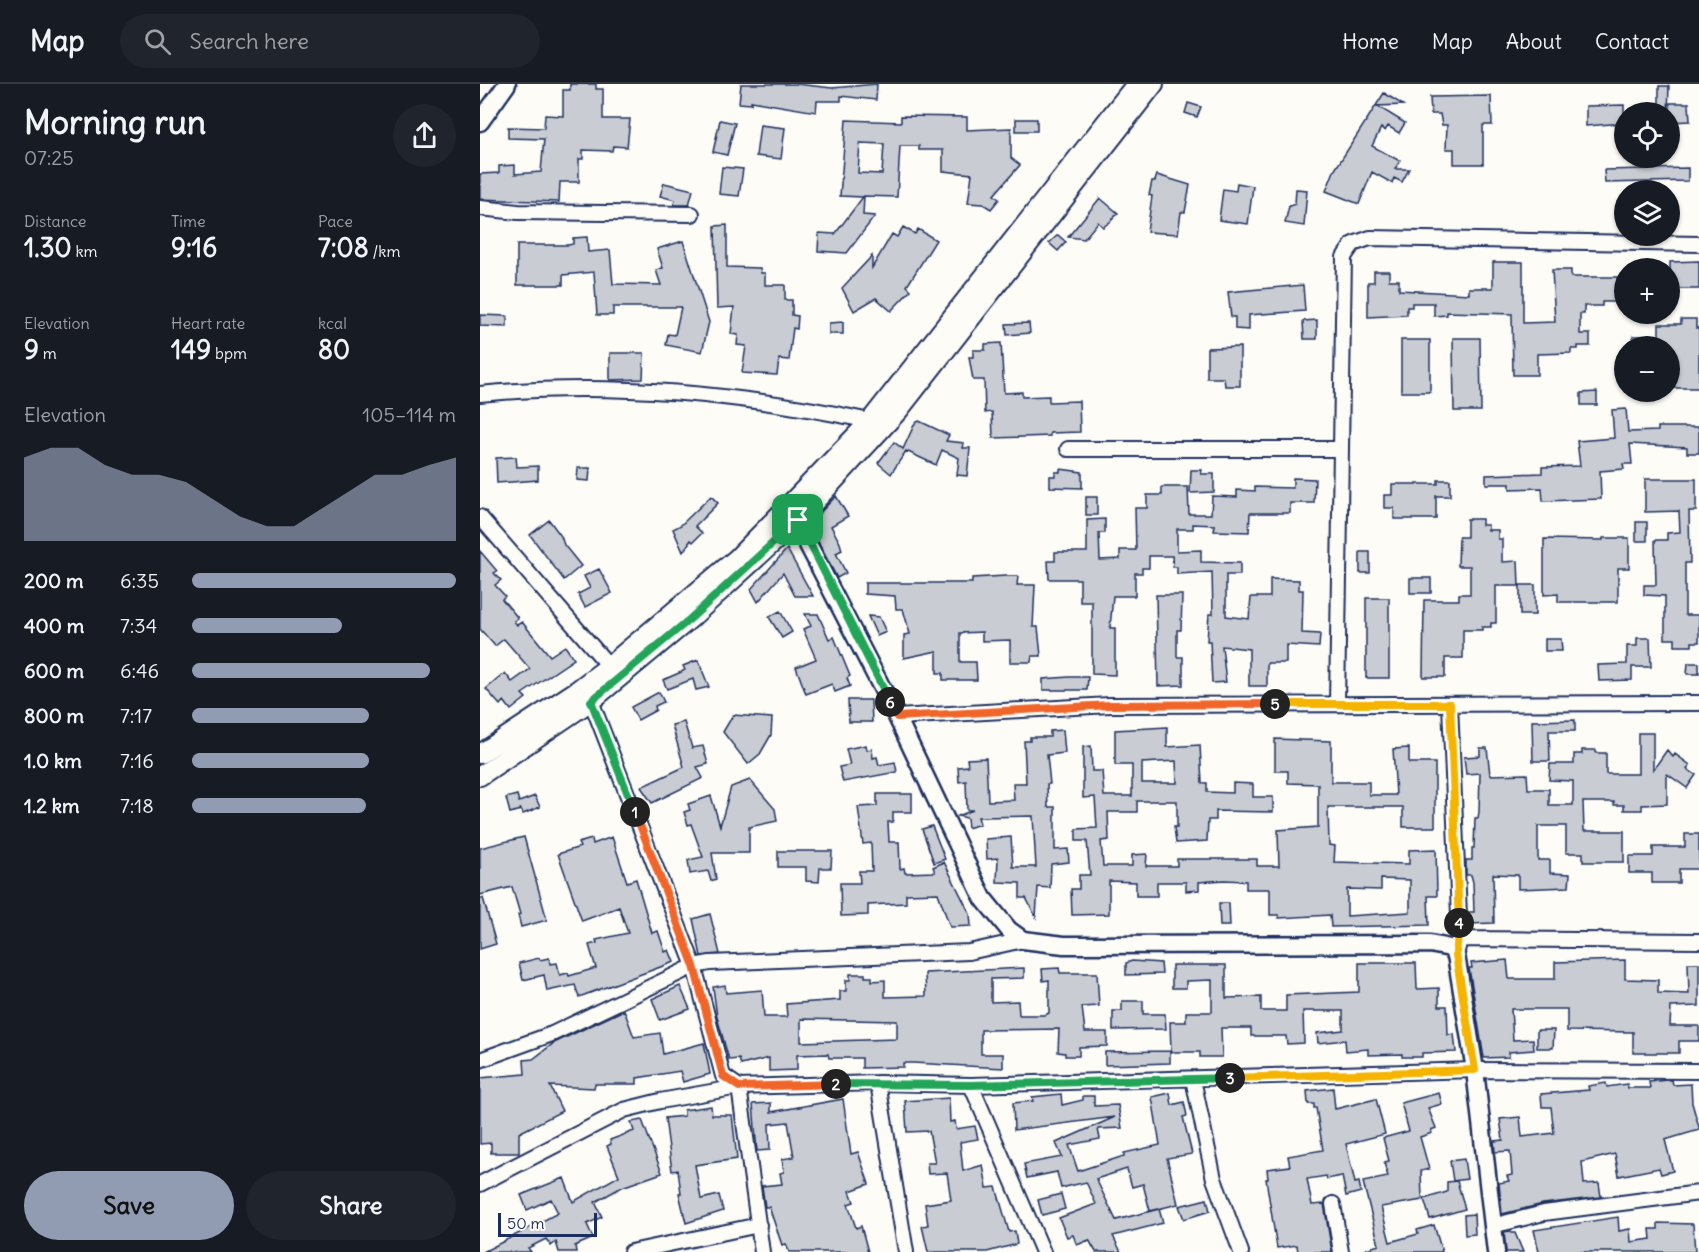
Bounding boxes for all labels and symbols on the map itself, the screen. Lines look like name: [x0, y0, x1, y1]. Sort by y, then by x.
pin: [772, 494, 823, 545]
pin: 6: [875, 687, 905, 717]
pin: 5: [1260, 689, 1290, 719]
pin: 1: [620, 797, 650, 827]
pin: 4: [1444, 908, 1474, 938]
pin: 3: [1215, 1063, 1245, 1093]
pin: 2: [821, 1069, 851, 1099]
scale bar: [498, 1210, 597, 1238]

